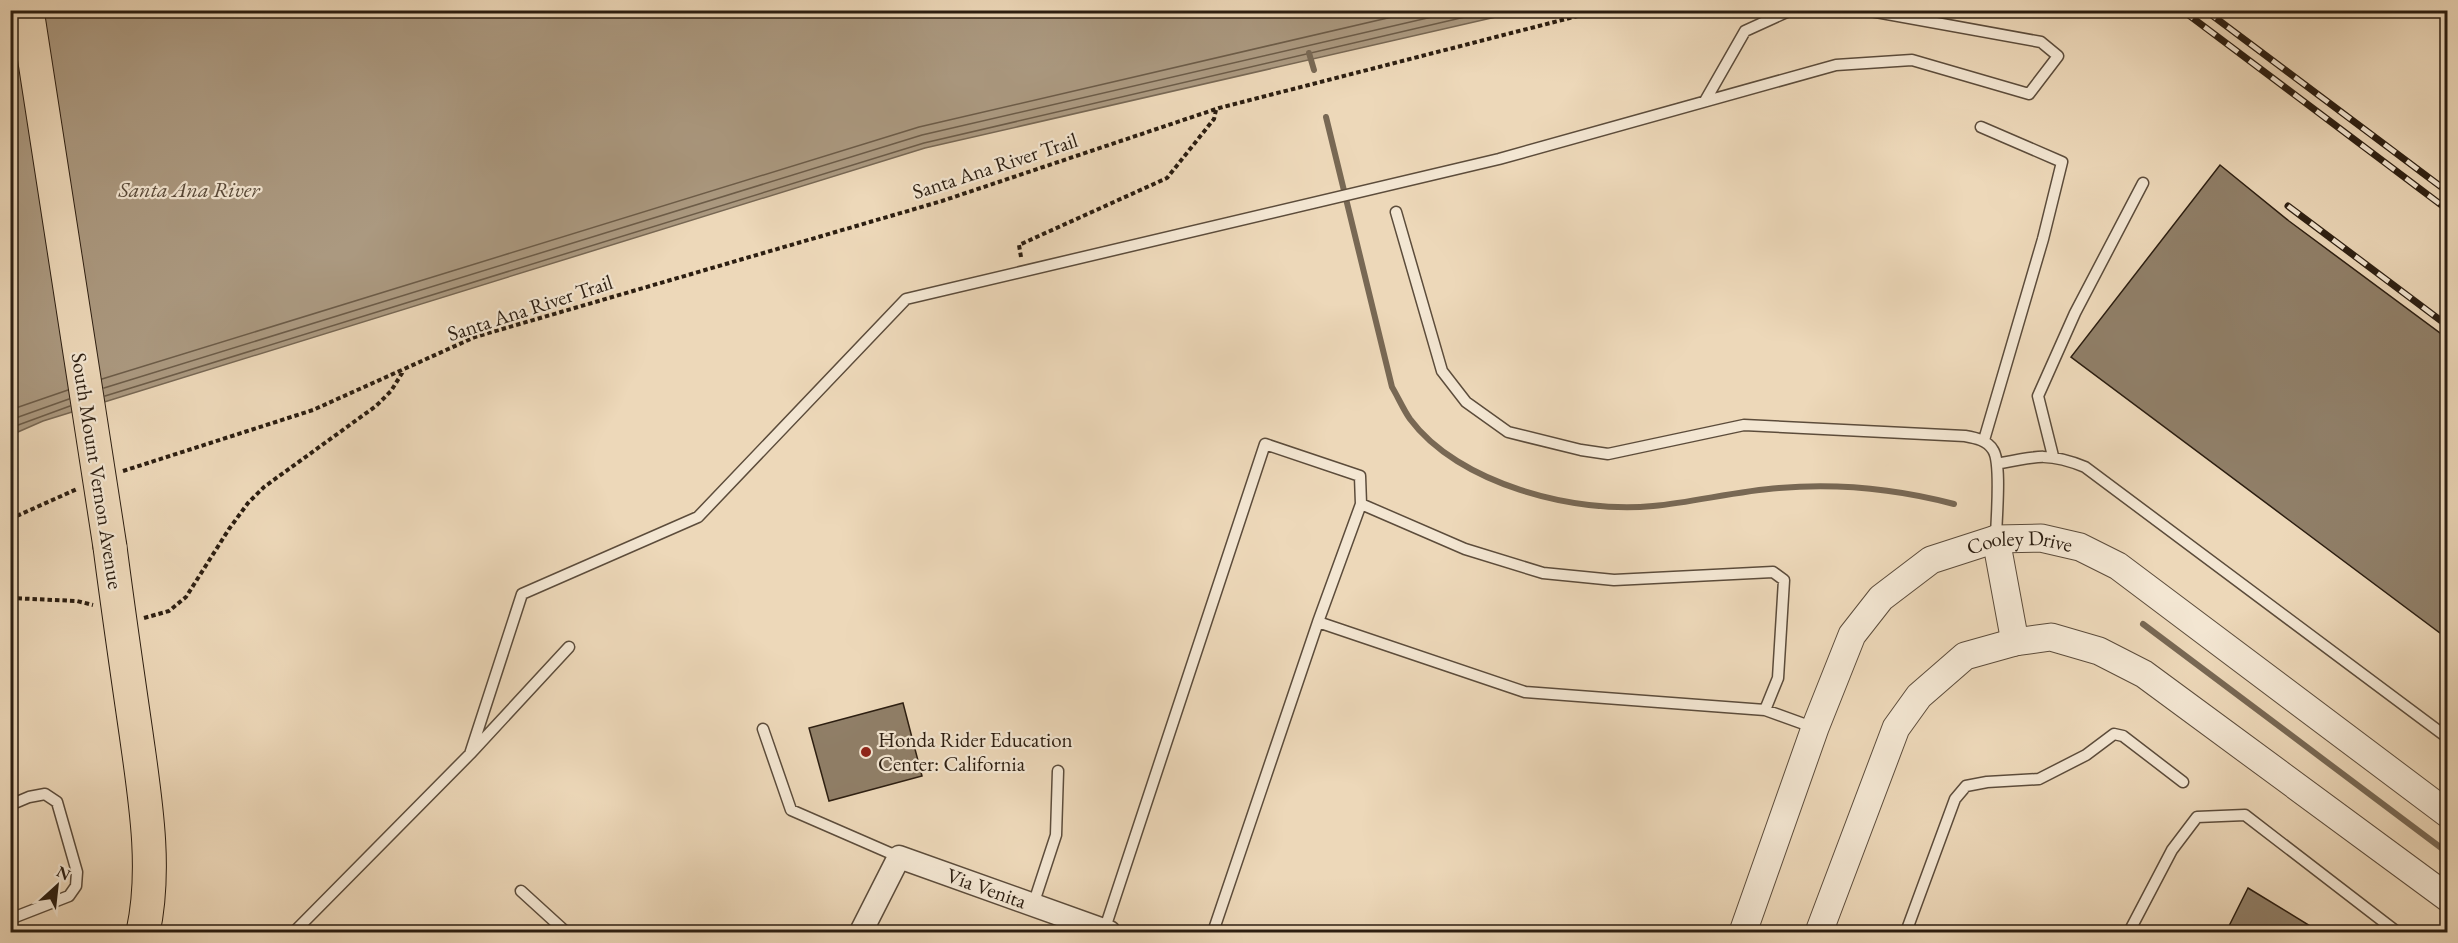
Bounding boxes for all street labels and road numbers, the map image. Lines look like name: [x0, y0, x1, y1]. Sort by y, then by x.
street label: Santa Ana River Trail: [909, 126, 1081, 205]
street label: Santa Ana River Trail: [444, 268, 616, 347]
street label: South Mount Vernon Avenue: [65, 351, 130, 591]
street label: Cooley Drive: [1963, 524, 2075, 561]
street label: Via Venita: [943, 861, 1031, 915]

